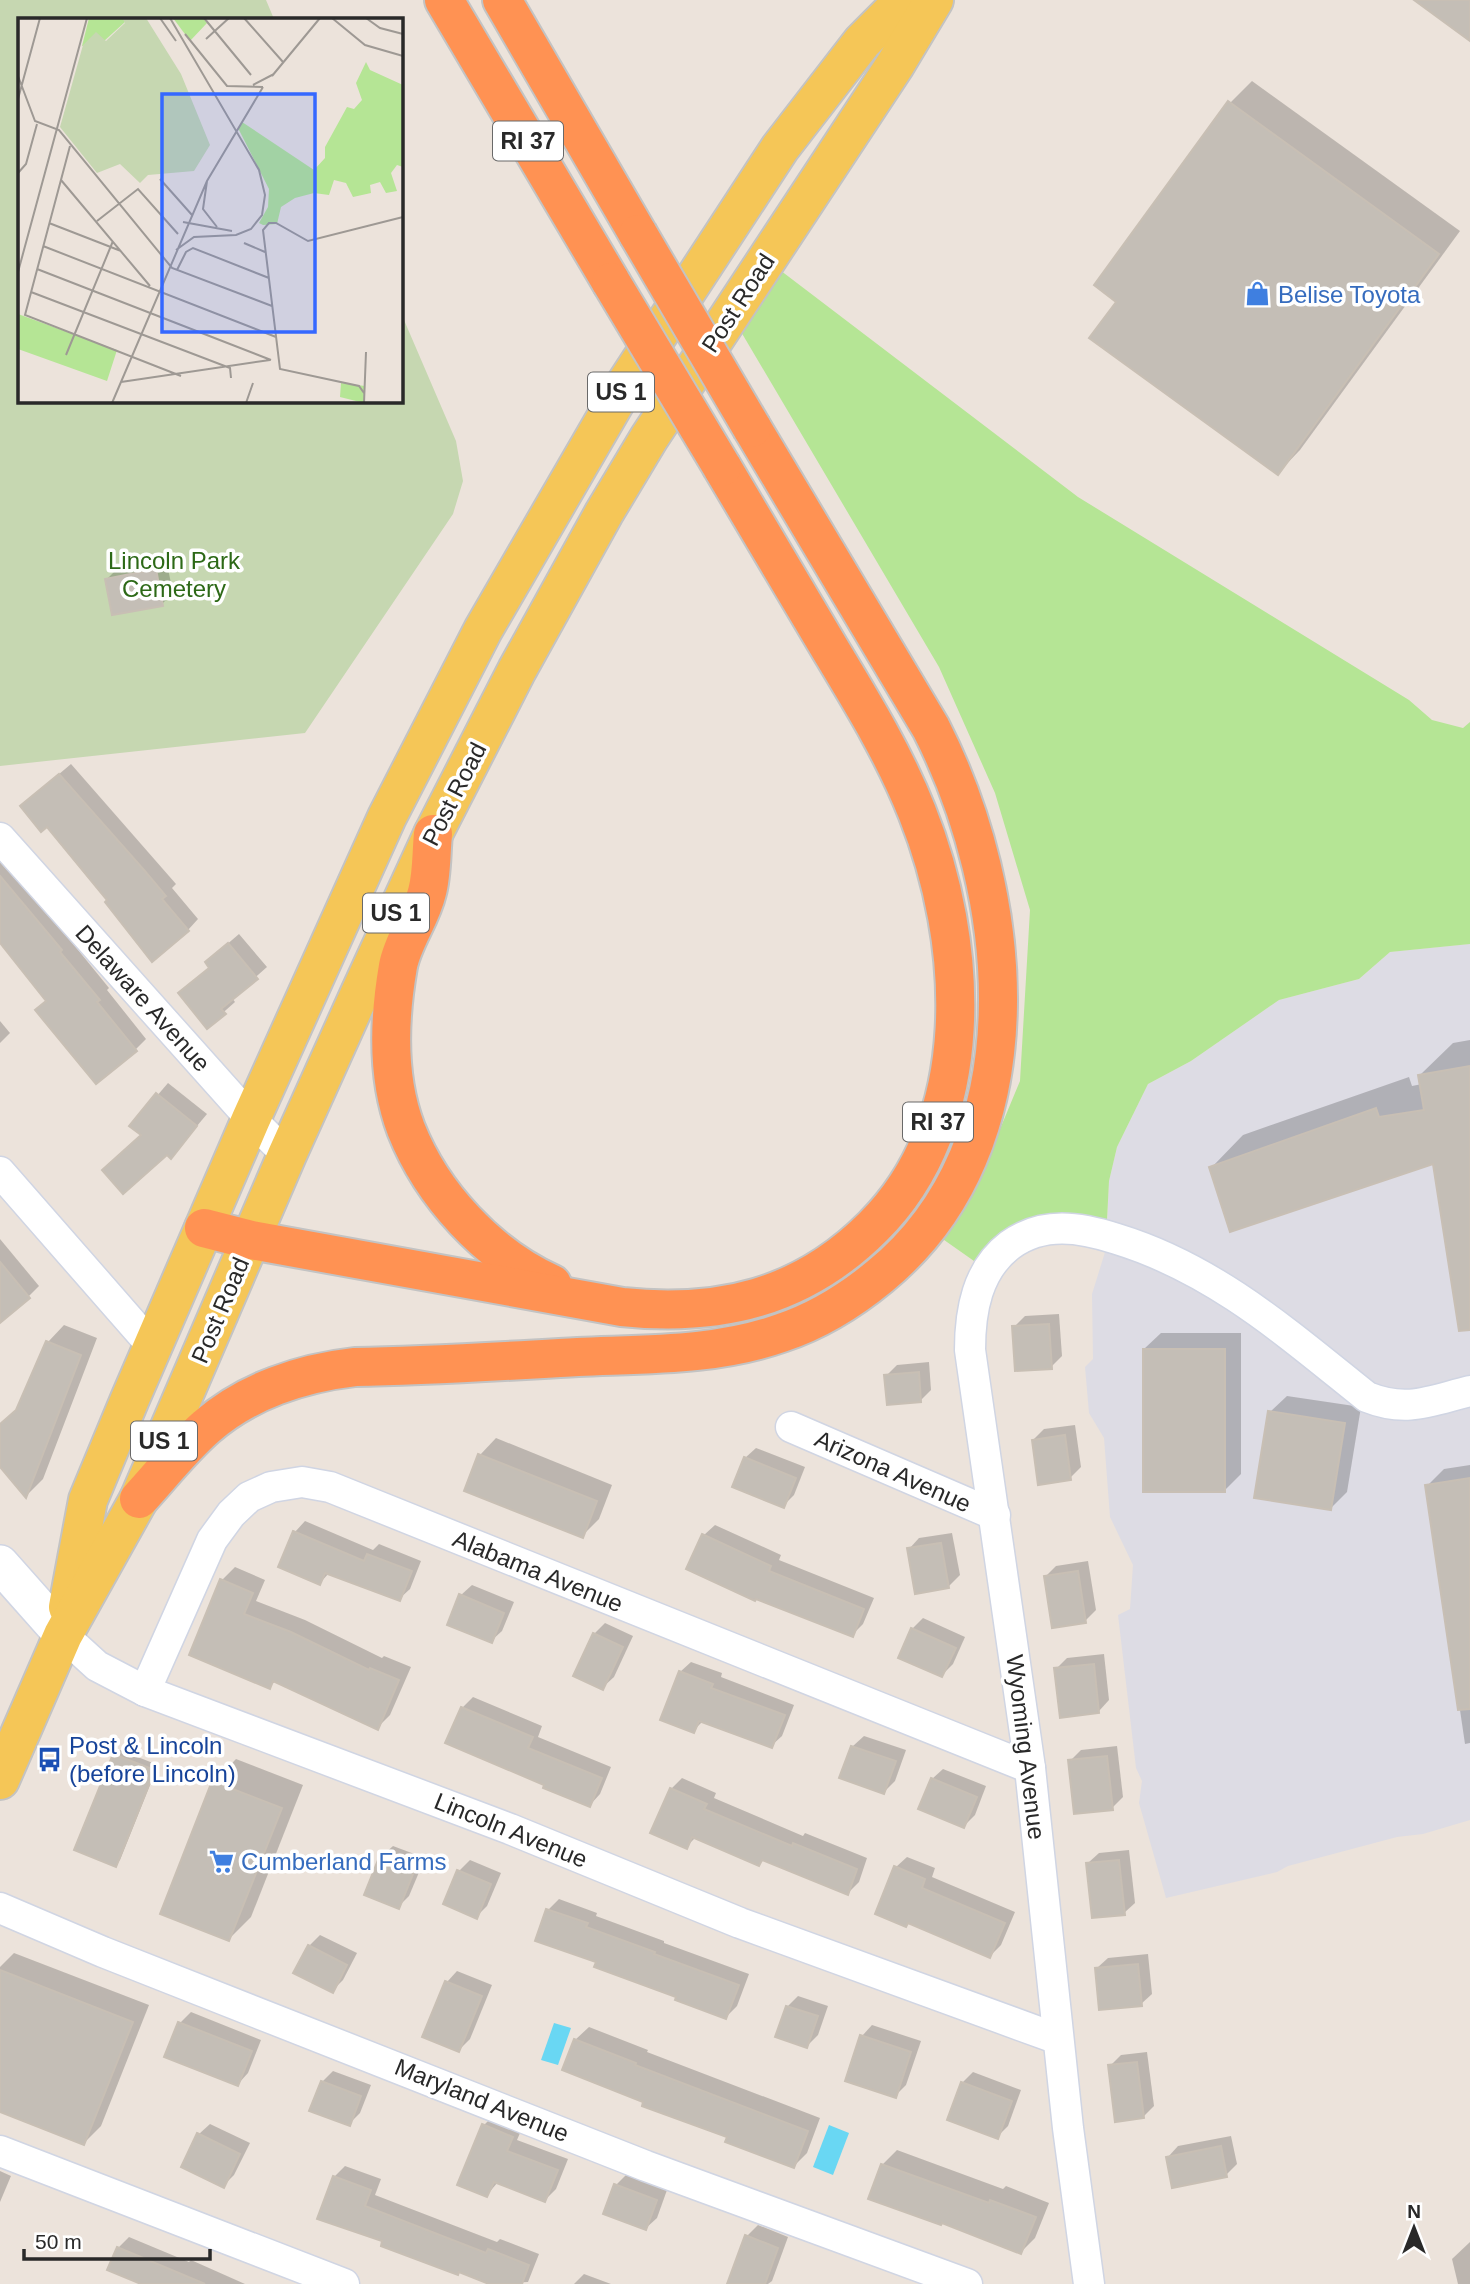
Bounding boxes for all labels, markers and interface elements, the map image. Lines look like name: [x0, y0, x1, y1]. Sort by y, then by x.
inset map: [18, 18, 402, 402]
road number: RI 37: [493, 122, 563, 160]
street label: Post Road: [696, 249, 780, 357]
shop icon: Belise Toyota: [1244, 280, 1272, 308]
place label: Belise Toyota: [1278, 281, 1421, 308]
road number: US 1: [588, 372, 654, 412]
park label: Lincoln Park Cemetery: [108, 547, 241, 602]
street label: Post Road: [417, 738, 491, 850]
road number: US 1: [363, 893, 429, 932]
street label: Delaware Avenue: [70, 919, 216, 1077]
road number: RI 37: [903, 1102, 973, 1142]
street label: Post Road: [186, 1253, 254, 1367]
road number: US 1: [131, 1422, 197, 1460]
street label: Arizona Avenue: [811, 1425, 975, 1517]
street label: Alabama Avenue: [449, 1525, 627, 1617]
street label: Wyoming Avenue: [1001, 1653, 1051, 1841]
place label: Post & Lincoln (before Lincoln): [69, 1732, 236, 1787]
bus stop icon: Post & Lincoln (before Lincoln): [35, 1745, 63, 1773]
street label: Lincoln Avenue: [431, 1787, 591, 1873]
supermarket icon: Cumberland Farms: [207, 1847, 235, 1875]
place label: Cumberland Farms: [241, 1848, 446, 1875]
street label: Maryland Avenue: [391, 2053, 573, 2147]
north arrow: [1379, 2193, 1449, 2263]
text: N: [1407, 2201, 1421, 2222]
scale bar: [24, 2218, 210, 2262]
text: 50 m: [35, 2230, 82, 2253]

